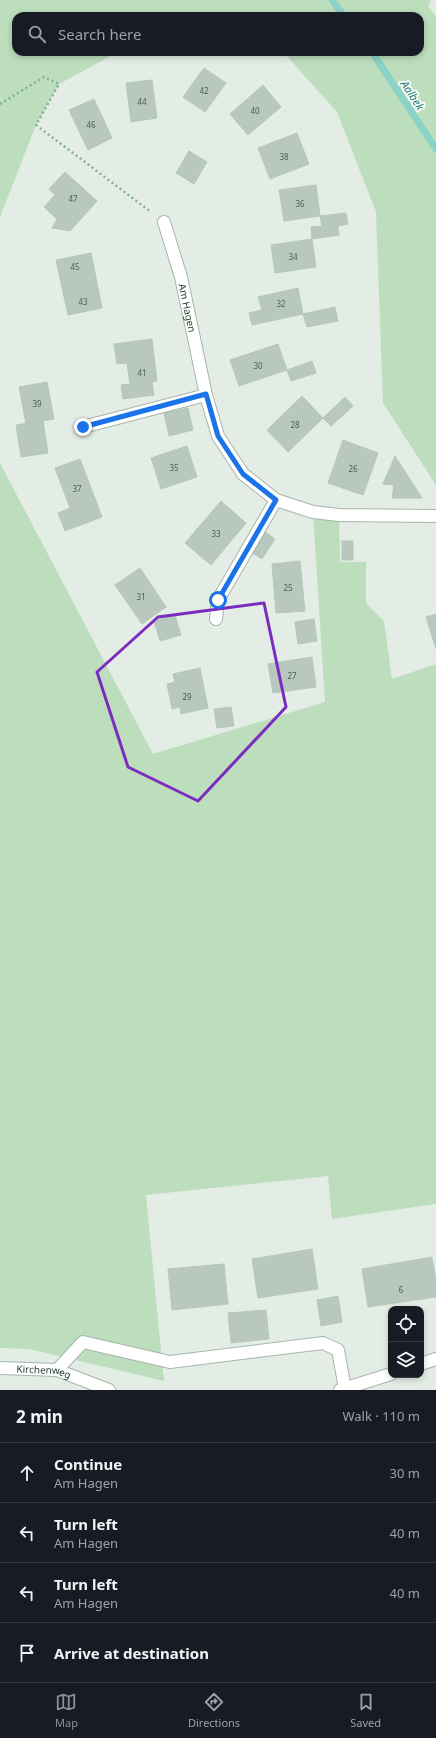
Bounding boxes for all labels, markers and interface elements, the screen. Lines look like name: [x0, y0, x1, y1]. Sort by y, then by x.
search box: [12, 12, 424, 56]
icon: search: [26, 23, 48, 45]
text: Search here: [58, 24, 141, 44]
water label: Aalbek: [397, 76, 428, 113]
house number: 42: [199, 85, 209, 96]
house number: 44: [137, 96, 147, 107]
house number: 40: [250, 105, 260, 116]
house number: 46: [86, 119, 96, 130]
house number: 38: [279, 151, 289, 162]
house number: 47: [68, 193, 78, 204]
house number: 36: [295, 198, 305, 209]
house number: 34: [288, 251, 298, 262]
house number: 45: [70, 261, 80, 272]
street label: Am Hagen: [176, 282, 199, 333]
house number: 43: [78, 296, 88, 307]
house number: 32: [276, 298, 286, 309]
house number: 30: [253, 360, 263, 371]
house number: 41: [137, 367, 147, 378]
house number: 39: [32, 398, 42, 409]
route end: [74, 418, 92, 436]
house number: 28: [290, 419, 300, 430]
house number: 35: [169, 462, 179, 473]
house number: 26: [348, 463, 358, 474]
house number: 37: [72, 483, 82, 494]
house number: 33: [211, 528, 221, 539]
house number: 25: [283, 582, 293, 593]
house number: 31: [136, 591, 146, 602]
route start: [209, 591, 227, 609]
house number: 27: [287, 670, 297, 681]
house number: 29: [182, 691, 192, 702]
house number: 6: [399, 1284, 404, 1295]
map controls: [388, 1306, 424, 1378]
button: locate: [388, 1306, 424, 1342]
button: layers: [388, 1342, 424, 1378]
street label: Kirchenweg: [16, 1362, 73, 1382]
text: 2 min: [16, 1405, 63, 1428]
text: Walk · 110 m: [342, 1407, 420, 1425]
text: Continue: [54, 1454, 122, 1474]
icon: ahead: [16, 1462, 38, 1484]
text: 30 m: [390, 1464, 420, 1482]
text: Am Hagen: [54, 1474, 118, 1492]
text: Turn left: [54, 1514, 118, 1534]
icon: left: [16, 1522, 38, 1544]
text: 40 m: [390, 1524, 420, 1542]
text: Am Hagen: [54, 1534, 118, 1552]
text: Turn left: [54, 1574, 118, 1594]
icon: left: [16, 1582, 38, 1604]
text: 40 m: [390, 1584, 420, 1602]
text: Am Hagen: [54, 1594, 118, 1612]
icon: arrive: [16, 1642, 38, 1664]
text: Arrive at destination: [54, 1643, 209, 1663]
tab: Map: [55, 1691, 78, 1730]
tab: Directions: [188, 1691, 240, 1730]
tab: Saved: [350, 1691, 381, 1730]

